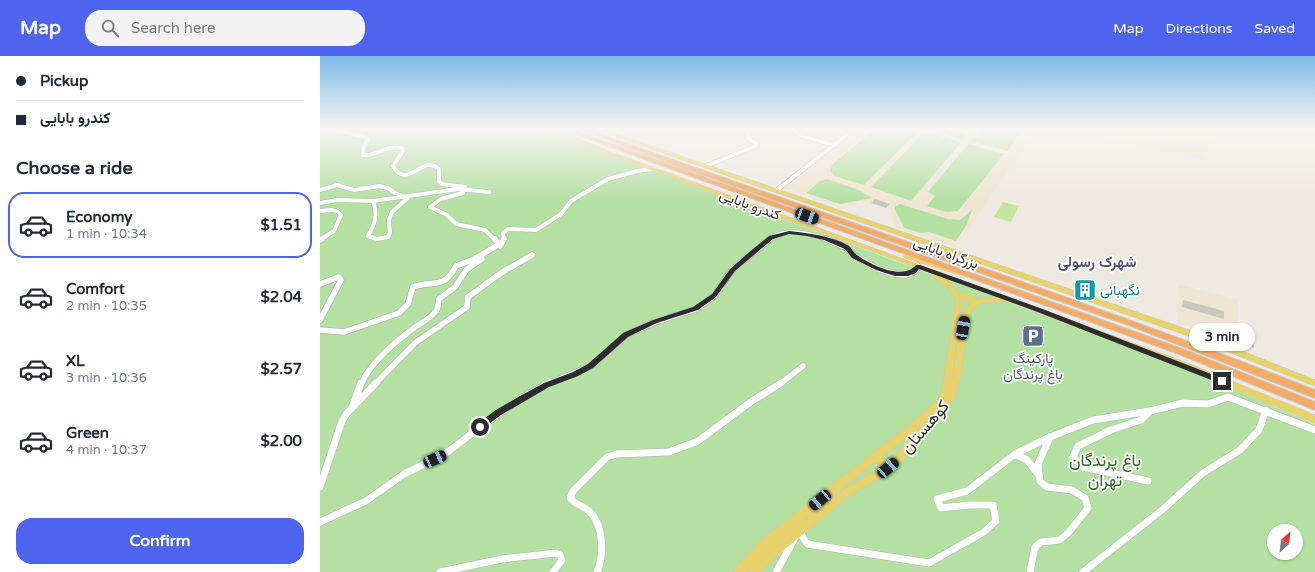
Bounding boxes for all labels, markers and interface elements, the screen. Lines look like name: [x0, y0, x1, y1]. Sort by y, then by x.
search box: [85, 10, 365, 46]
text: Map: [20, 17, 61, 39]
icon: search: [99, 17, 121, 39]
text: Search here: [131, 19, 215, 37]
text: Map: [1113, 20, 1144, 37]
text: Directions: [1166, 20, 1233, 37]
text: Saved: [1255, 20, 1295, 37]
text: Pickup: [40, 72, 88, 90]
text: کندرو بابایی: [40, 109, 110, 127]
text: Choose a ride: [16, 157, 133, 179]
street label: کندرو بابایی: [717, 186, 783, 224]
car: [794, 206, 820, 226]
icon: car: [18, 207, 54, 243]
text: Economy: [66, 208, 132, 226]
text: $1.51: [261, 216, 302, 234]
text: 1 min · 10:34: [66, 226, 147, 242]
street label: بزرگراه بابایی: [911, 233, 981, 273]
district label: شهرک رسولی: [1058, 253, 1136, 271]
building icon: نگهبانی: [1072, 277, 1098, 303]
icon: car: [18, 279, 54, 315]
text: Comfort: [66, 280, 125, 298]
place label: نگهبانی: [1100, 282, 1140, 299]
text: $2.04: [261, 288, 302, 306]
text: 2 min · 10:35: [66, 298, 147, 314]
car: [955, 315, 971, 341]
parking icon: پارکینگ باغ پرندگان: [1020, 323, 1046, 349]
callout: 3 min: [1189, 323, 1255, 351]
text: 3 min: [1205, 329, 1239, 345]
place label: پارکینگ باغ پرندگان: [1003, 350, 1063, 385]
icon: car: [18, 351, 54, 387]
text: XL: [66, 352, 85, 370]
text: $2.57: [261, 360, 302, 378]
text: 3 min · 10:36: [66, 370, 147, 386]
route end: [1213, 372, 1231, 390]
street label: کوهستان: [896, 396, 954, 458]
route start: [471, 418, 489, 436]
icon: car: [18, 423, 54, 459]
text: Green: [66, 424, 109, 442]
text: $2.00: [261, 432, 302, 450]
text: 4 min · 10:37: [66, 442, 147, 458]
car: [422, 449, 448, 469]
park label: باغ پرندگان تهران: [1069, 450, 1141, 491]
car: [875, 456, 901, 480]
car: [807, 488, 833, 512]
button: Confirm: [16, 518, 304, 564]
north arrow: [1267, 524, 1303, 560]
map controls: [1267, 524, 1303, 560]

